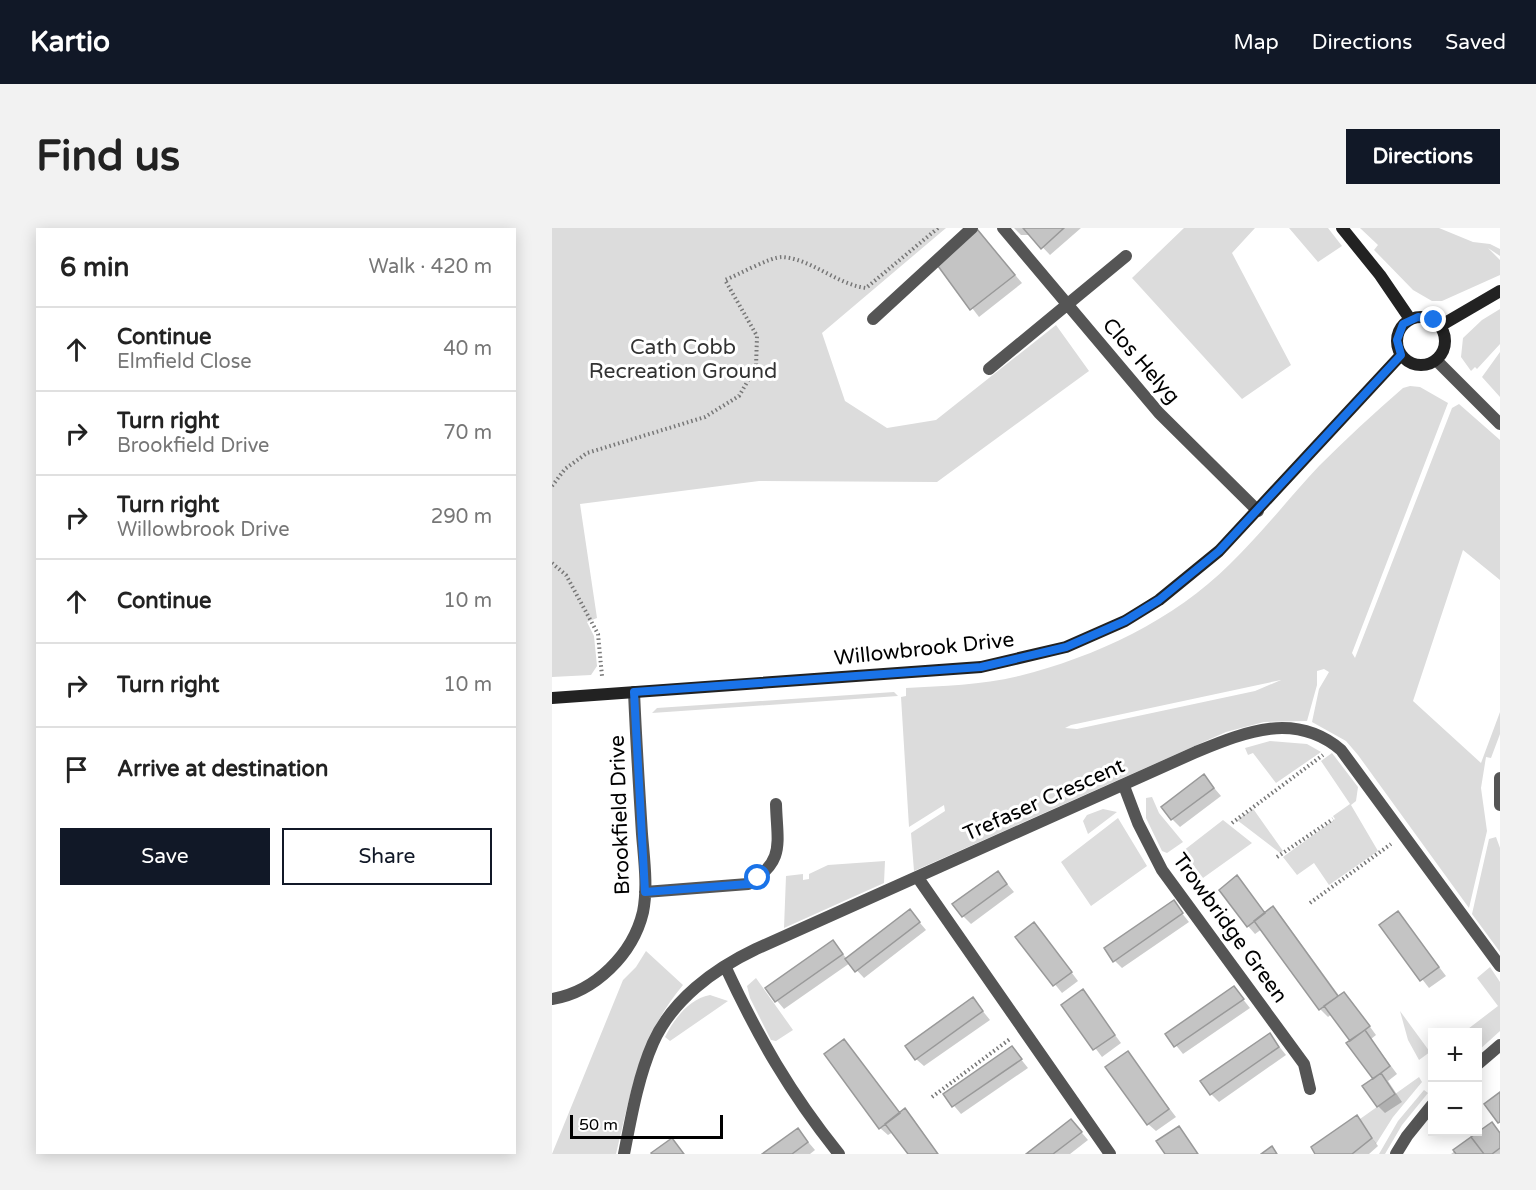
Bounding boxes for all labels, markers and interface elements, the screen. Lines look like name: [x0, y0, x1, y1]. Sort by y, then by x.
text: Kartio: [30, 25, 110, 59]
text: Map: [1233, 30, 1279, 55]
text: Directions: [1312, 30, 1412, 55]
text: Saved: [1445, 30, 1506, 55]
button: Directions: [1346, 129, 1500, 184]
text: Find us: [36, 131, 180, 182]
text: 6 min: [60, 252, 129, 283]
text: Walk · 420 m: [369, 255, 492, 279]
route end: [1420, 306, 1446, 332]
street label: Clos Helyg: [1097, 313, 1185, 409]
text: Continue: [117, 324, 212, 350]
icon: ahead: [60, 333, 93, 366]
park label: Cath Cobb Recreation Ground: [589, 335, 777, 384]
text: 40 m: [443, 337, 492, 361]
text: Elmfield Close: [117, 350, 252, 374]
text: Turn right: [117, 408, 219, 434]
icon: right: [60, 417, 93, 450]
text: 70 m: [443, 421, 492, 445]
text: Brookfield Drive: [117, 434, 269, 458]
text: Turn right: [117, 492, 219, 518]
icon: right: [60, 501, 93, 534]
text: 290 m: [431, 505, 492, 529]
text: Willowbrook Drive: [117, 518, 289, 542]
icon: ahead: [60, 585, 93, 618]
text: Continue: [117, 588, 212, 614]
text: 10 m: [443, 589, 492, 613]
street label: Willowbrook Drive: [833, 627, 1015, 671]
icon: right: [60, 669, 93, 702]
text: Turn right: [117, 672, 219, 698]
text: 10 m: [443, 673, 492, 697]
street label: Brookfield Drive: [605, 734, 635, 895]
icon: arrive: [60, 753, 93, 786]
street label: Trefaser Crescent: [960, 753, 1128, 847]
text: Arrive at destination: [117, 756, 328, 782]
button: Save: [60, 828, 270, 885]
button: Share: [282, 828, 492, 885]
street label: Trowbridge Green: [1167, 848, 1293, 1008]
route start: [744, 864, 770, 890]
map controls: [1428, 1028, 1482, 1136]
button: +: [1428, 1028, 1482, 1082]
button: −: [1428, 1082, 1482, 1136]
scale bar: [570, 1112, 723, 1140]
text: 50 m: [579, 1115, 618, 1135]

